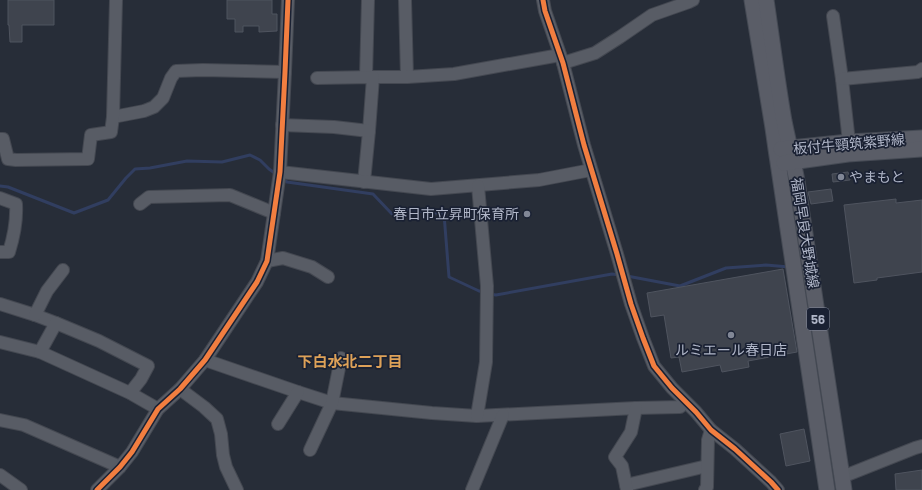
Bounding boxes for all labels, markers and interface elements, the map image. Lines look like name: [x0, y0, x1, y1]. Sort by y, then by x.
street label: 板付牛頸筑紫野線: [792, 130, 905, 157]
place label: やまもと: [849, 168, 905, 185]
marker: やまもと: [836, 172, 846, 182]
street label: 福岡早良大野城線: [788, 176, 823, 290]
place label: 春日市立昇町保育所: [393, 205, 519, 222]
marker: 春日市立昇町保育所: [522, 209, 532, 219]
road number: 56: [807, 308, 829, 330]
marker: ルミエール春日店: [726, 330, 736, 340]
place label: ルミエール春日店: [675, 341, 787, 358]
district label: 下白水北二丁目: [297, 352, 403, 370]

